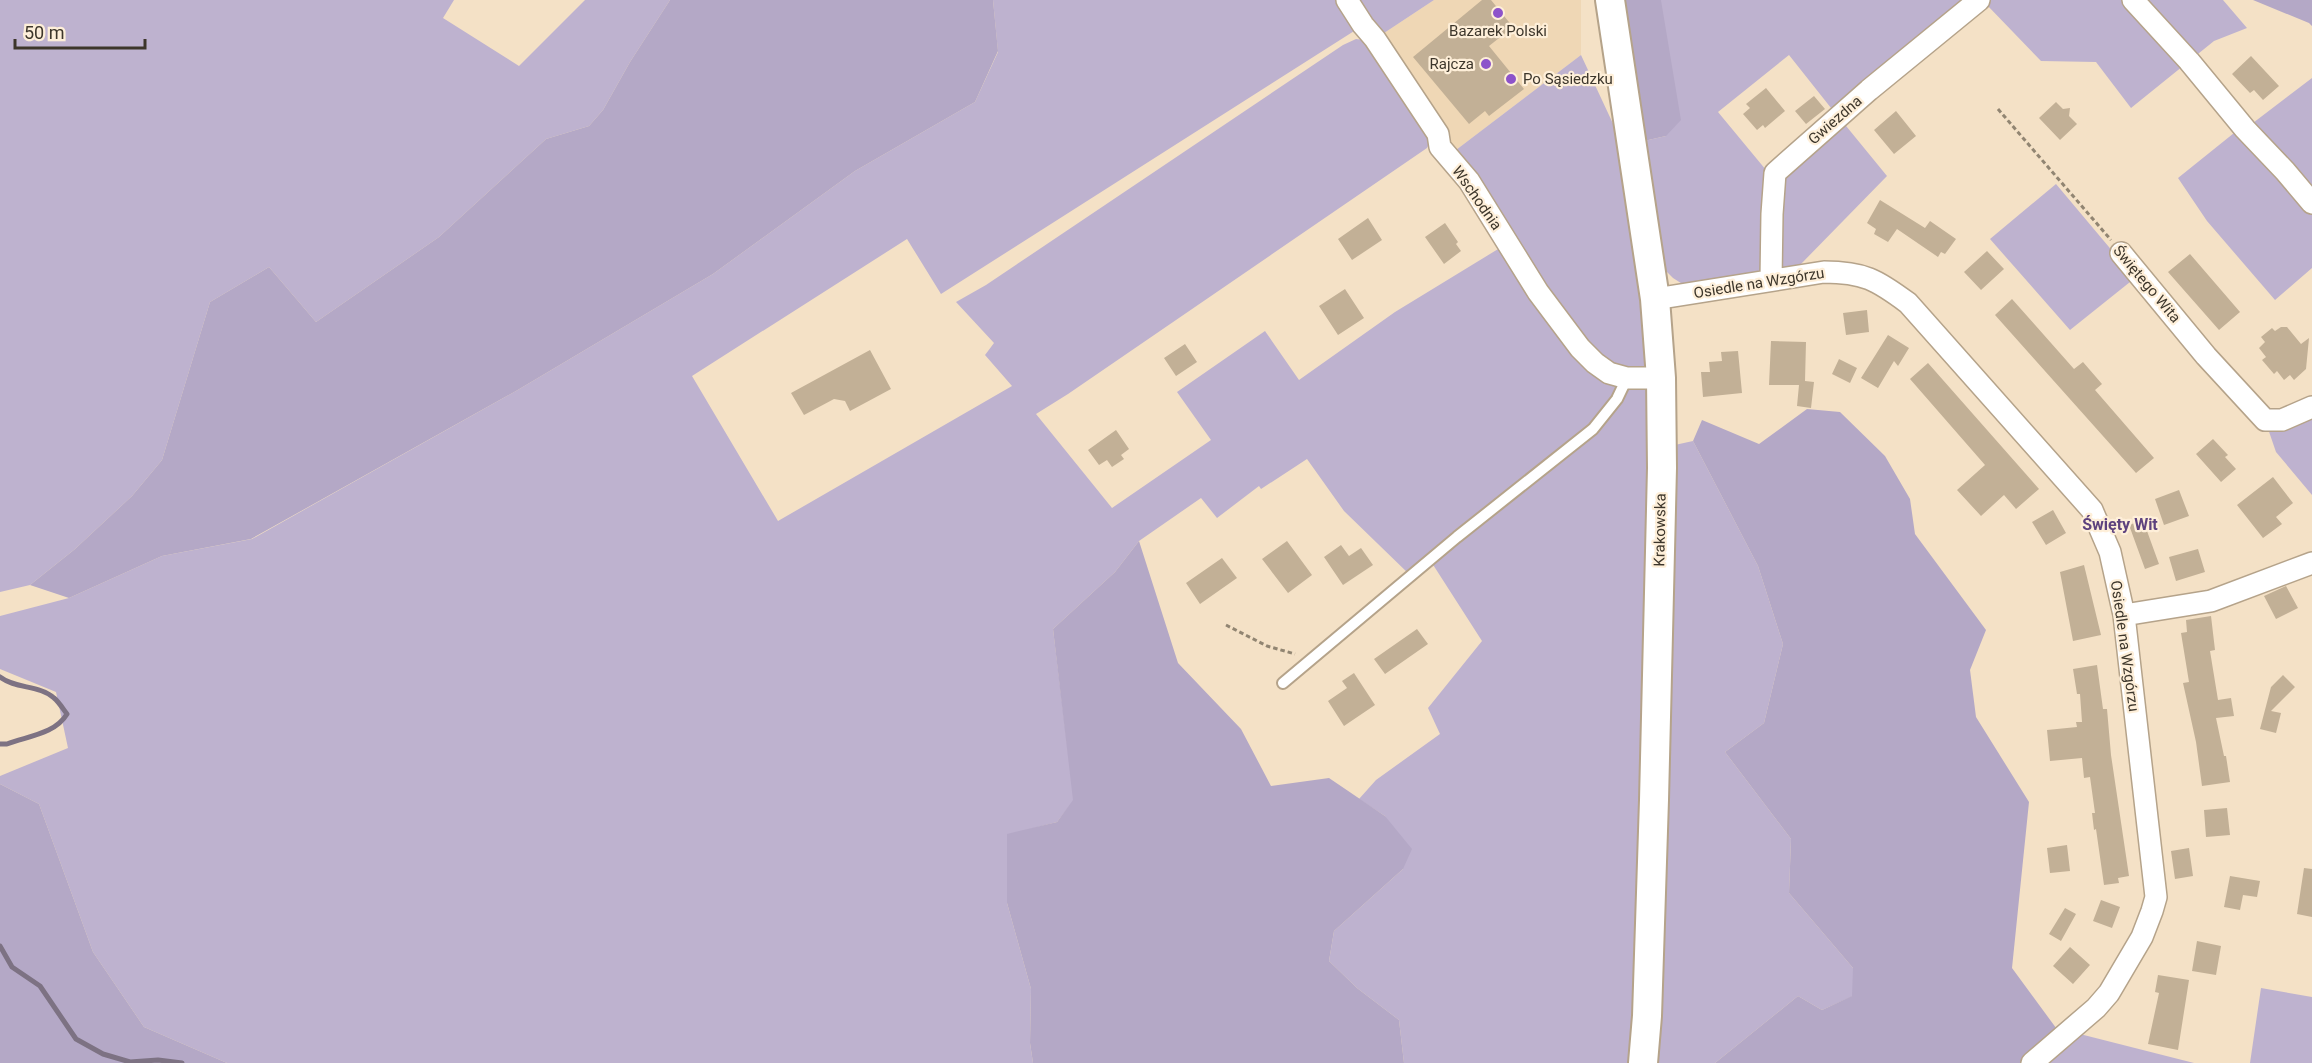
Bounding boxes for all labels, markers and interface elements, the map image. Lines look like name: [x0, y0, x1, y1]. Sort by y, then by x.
marker: Bazarek Polski: [1491, 6, 1505, 20]
scale bar: [15, 12, 146, 50]
text: 50 m: [24, 22, 64, 43]
place label: Bazarek Polski: [1449, 22, 1547, 40]
place label: Rajcza: [1430, 55, 1474, 73]
marker: Rajcza: [1479, 57, 1493, 71]
place label: Po Sąsiedzku: [1523, 70, 1613, 88]
marker: Po Sąsiedzku: [1504, 72, 1518, 86]
street label: Gwiezdna: [1804, 92, 1866, 148]
street label: Wschodnia: [1448, 162, 1506, 234]
street label: Świętego Wita: [2109, 242, 2185, 326]
street label: Osiedle na Wzgórzu: [1692, 264, 1826, 302]
street label: Krakowska: [1650, 493, 1670, 567]
district label: Święty Wit: [2082, 515, 2158, 534]
street label: Osiedle na Wzgórzu: [2107, 579, 2143, 713]

